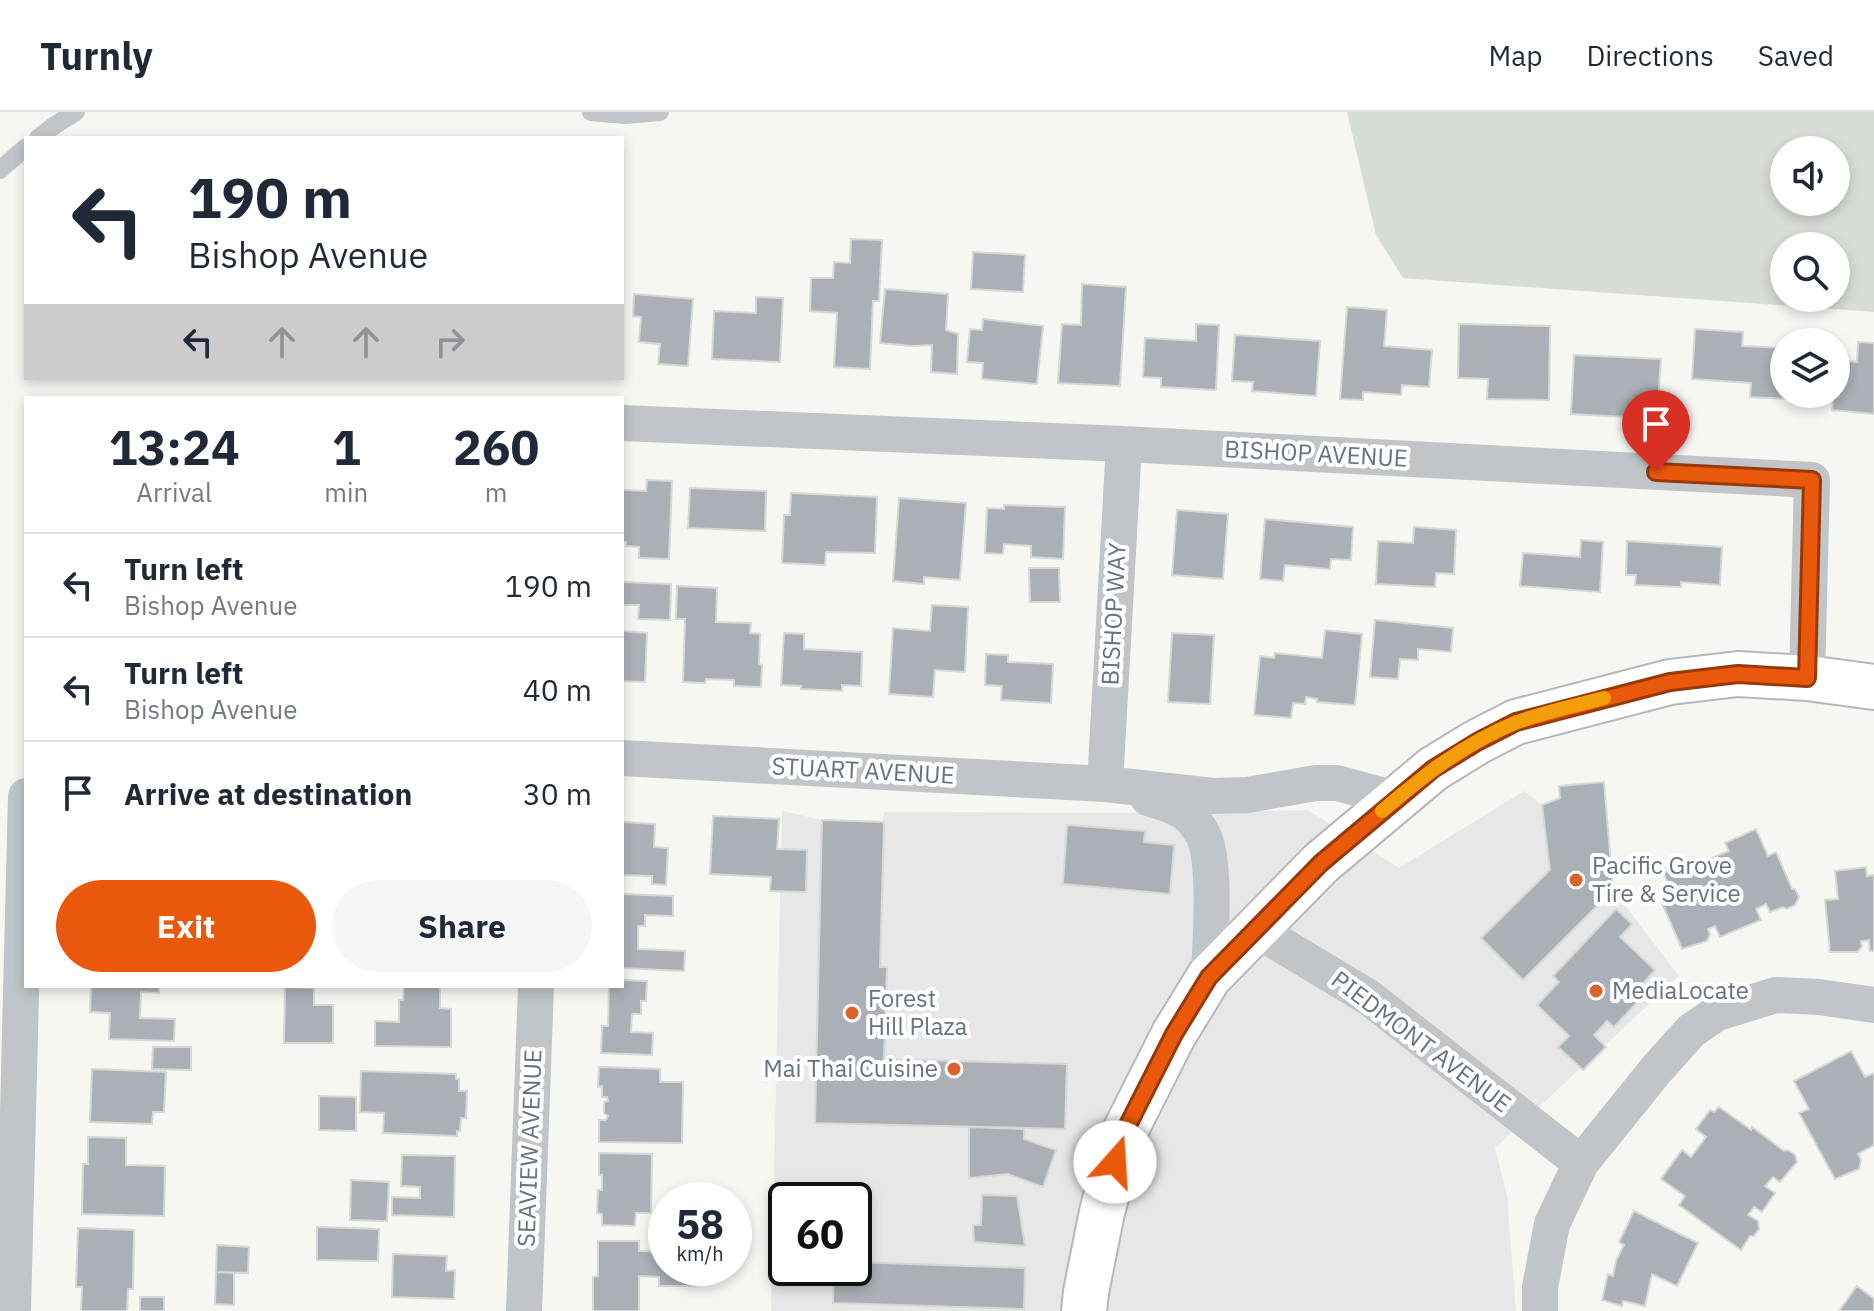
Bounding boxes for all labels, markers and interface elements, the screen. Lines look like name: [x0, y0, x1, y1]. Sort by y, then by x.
text: Turnly: [40, 31, 153, 80]
text: Map: [1488, 37, 1542, 74]
text: Directions: [1586, 37, 1714, 74]
text: Saved: [1758, 37, 1834, 74]
map controls: [1770, 136, 1850, 408]
button: sound: [1770, 136, 1850, 216]
text: 190 m: [188, 161, 352, 233]
icon: left: [56, 168, 160, 272]
text: Bishop Avenue: [188, 231, 428, 278]
button: search: [1770, 232, 1850, 312]
icon: left: [176, 320, 220, 364]
icon: ahead: [260, 320, 304, 364]
icon: ahead: [344, 320, 388, 364]
icon: right: [428, 320, 472, 364]
button: layers: [1770, 328, 1850, 408]
pin: [1622, 390, 1690, 472]
icon: arrive: [1634, 402, 1678, 446]
text: 13:24: [109, 416, 240, 478]
text: 1: [332, 416, 361, 478]
text: 260: [453, 416, 539, 478]
street label: BISHOP AVENUE: [1224, 432, 1409, 474]
text: Arrival: [136, 475, 212, 509]
text: min: [324, 475, 368, 509]
text: m: [485, 475, 507, 509]
street label: BISHOP WAY: [1093, 542, 1133, 686]
text: Turn left: [124, 549, 243, 588]
icon: left: [56, 563, 100, 607]
text: 190 m: [505, 566, 592, 605]
text: Bishop Avenue: [124, 588, 298, 622]
text: Turn left: [124, 653, 243, 692]
icon: left: [56, 667, 100, 711]
text: 40 m: [523, 670, 592, 709]
text: Bishop Avenue: [124, 692, 298, 726]
street label: STUART AVENUE: [771, 749, 955, 791]
icon: arrive: [56, 771, 100, 815]
text: Arrive at destination: [124, 774, 412, 813]
text: 30 m: [523, 774, 592, 813]
place label: Pacific Grove Tire & Service: [1592, 849, 1741, 909]
marker: Pacific Grove Tire & Service: [1567, 871, 1585, 889]
button: Exit: [56, 880, 316, 972]
button: Share: [332, 880, 592, 972]
street label: PIEDMONT AVENUE: [1325, 963, 1518, 1119]
place label: MediaLocate: [1612, 974, 1749, 1006]
place label: Forest Hill Plaza: [868, 982, 968, 1042]
marker: MediaLocate: [1587, 982, 1605, 1000]
marker: Forest Hill Plaza: [843, 1004, 861, 1022]
street label: SEAVIEW AVENUE: [510, 1049, 548, 1247]
place label: Mai Thai Cuisine: [763, 1052, 938, 1084]
marker: Mai Thai Cuisine: [945, 1060, 963, 1078]
position arrow: [1073, 1120, 1157, 1204]
speed limit sign: 60: [768, 1182, 872, 1286]
text: 58: [676, 1198, 724, 1250]
text: km/h: [676, 1240, 724, 1267]

